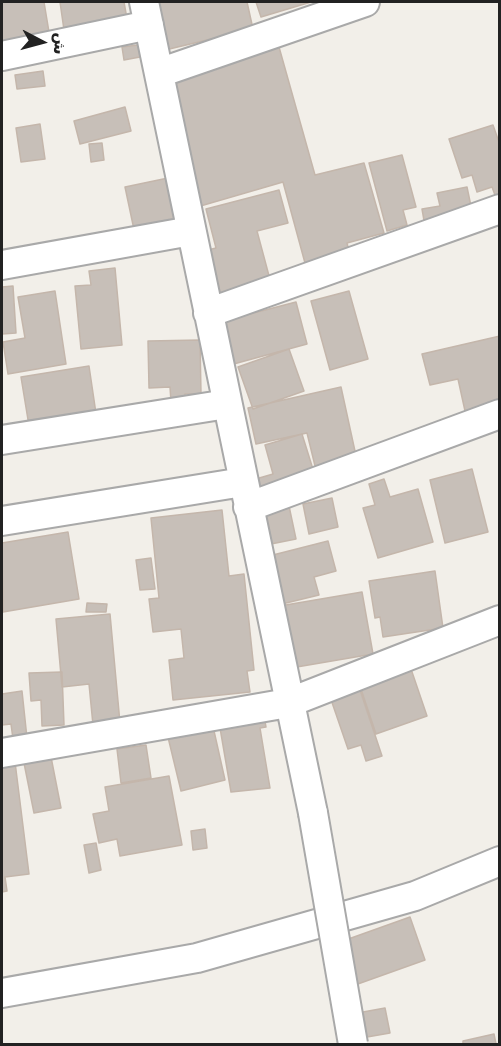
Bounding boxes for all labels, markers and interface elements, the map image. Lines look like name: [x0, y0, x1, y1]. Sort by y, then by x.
north arrow: [12, 12, 72, 72]
text: ش: [50, 32, 71, 56]

